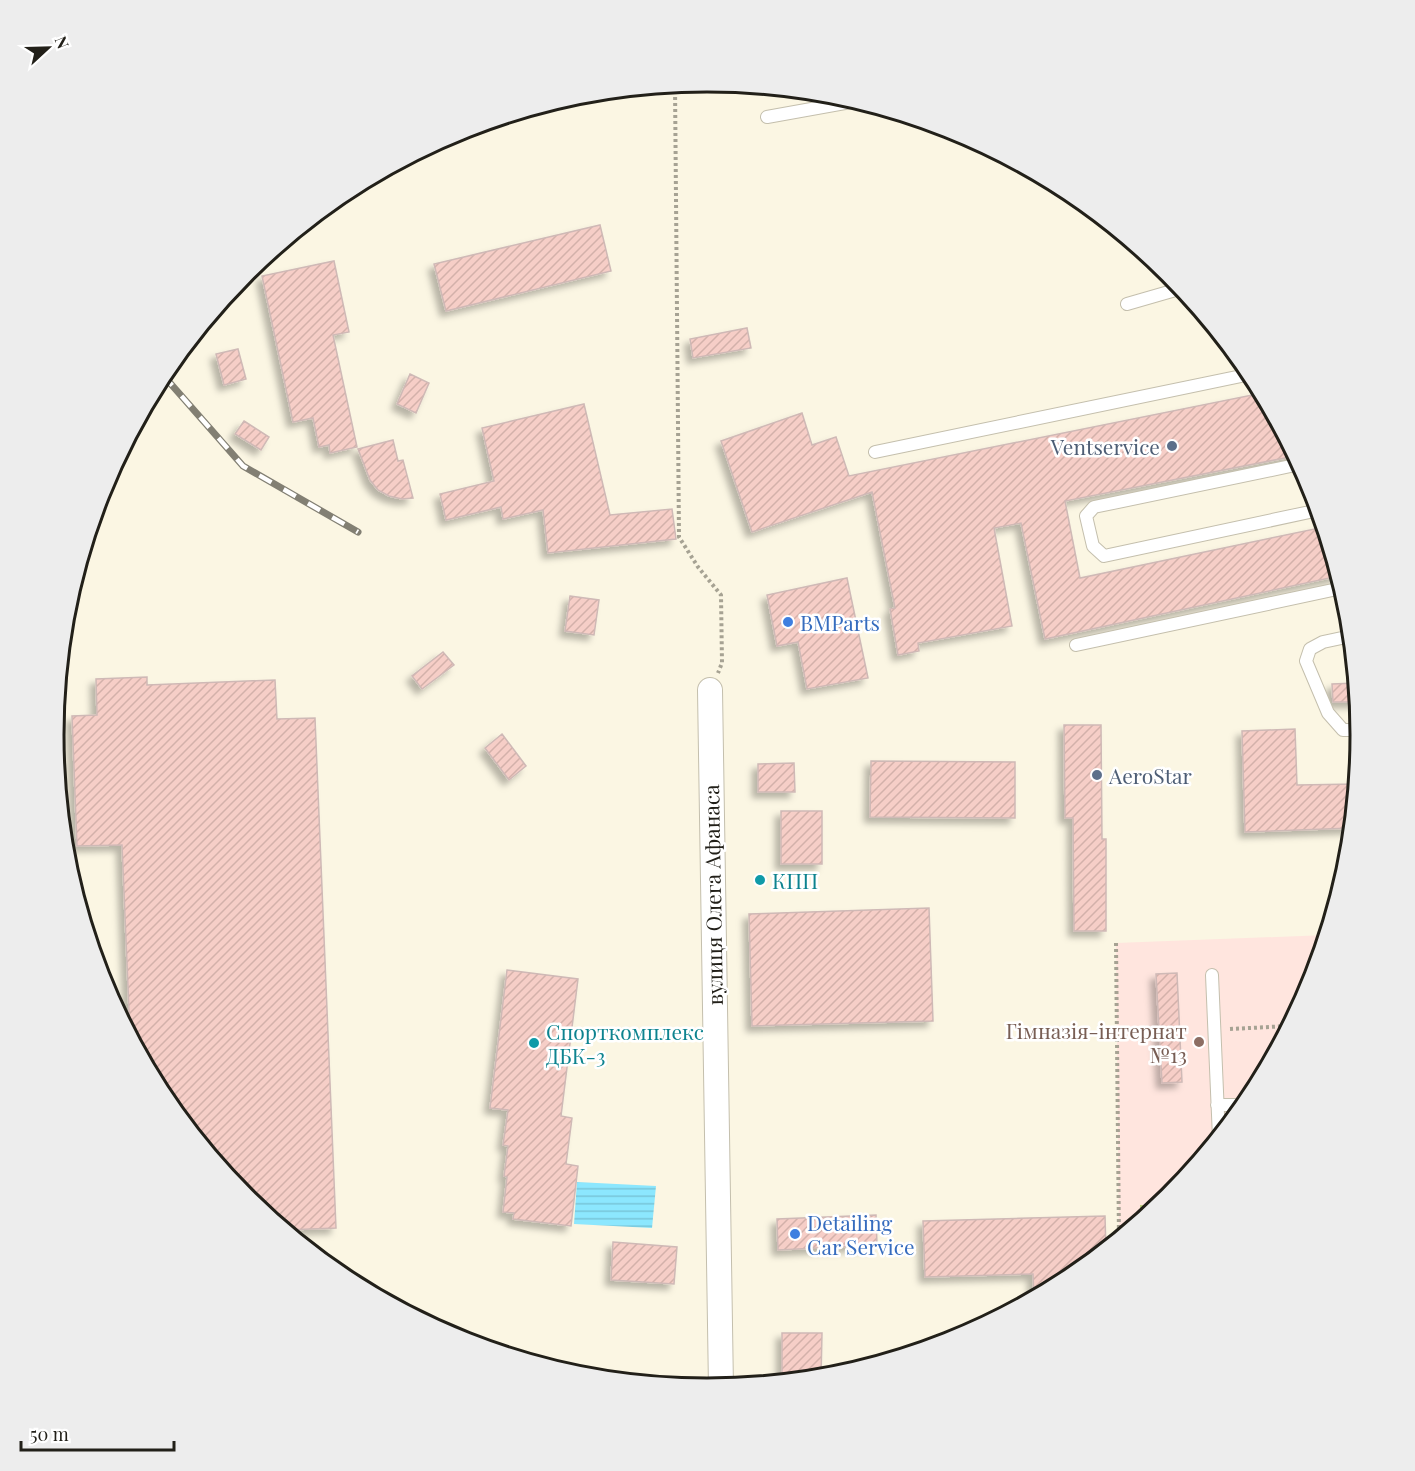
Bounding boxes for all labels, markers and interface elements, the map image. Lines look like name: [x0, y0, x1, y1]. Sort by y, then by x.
north arrow: [18, 18, 78, 78]
text: N: [50, 33, 74, 52]
place label: Ventservice: [1050, 432, 1160, 460]
marker: Ventservice: [1165, 439, 1179, 453]
place label: BMParts: [800, 608, 880, 636]
marker: BMParts: [781, 615, 795, 629]
place label: AeroStar: [1108, 761, 1193, 789]
marker: AeroStar: [1090, 768, 1104, 782]
street label: вулиця Олега Афанаса: [696, 784, 728, 1006]
place label: КПП: [772, 866, 818, 894]
marker: КПП: [753, 873, 767, 887]
place label: Гімназія-інтернат №13: [1006, 1016, 1187, 1068]
place label: Спорткомплекс ДБК-3: [546, 1017, 704, 1069]
marker: Гімназія-інтернат №13: [1192, 1035, 1206, 1049]
marker: Спорткомплекс ДБК-3: [527, 1036, 541, 1050]
place label: Detailing Car Service: [807, 1208, 915, 1260]
marker: Detailing Car Service: [788, 1227, 802, 1241]
scale bar: [21, 1414, 174, 1452]
text: 50 m: [30, 1422, 69, 1446]

